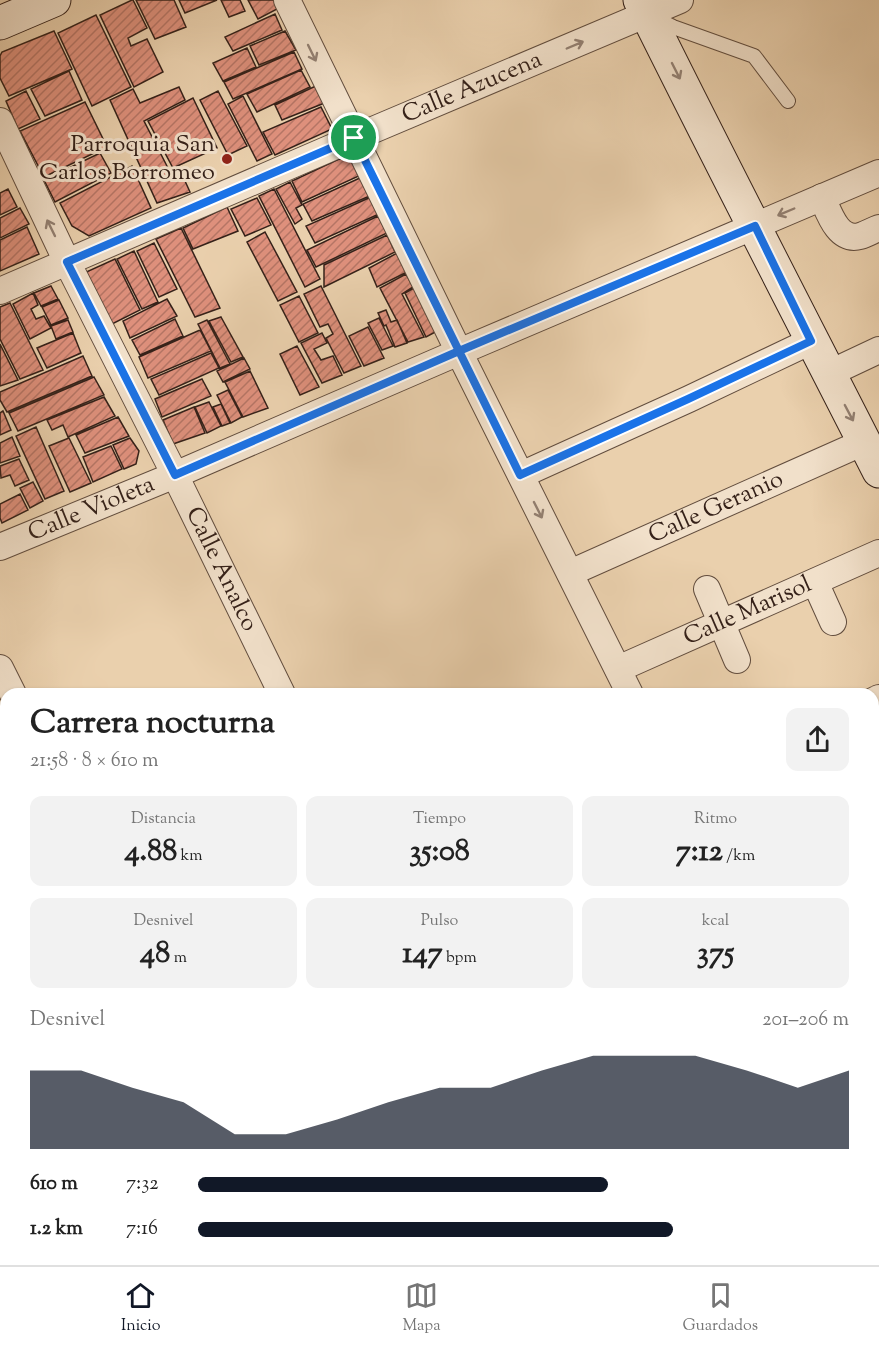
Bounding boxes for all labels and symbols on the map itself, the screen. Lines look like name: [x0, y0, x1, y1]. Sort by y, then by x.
one-way arrow: [566, 38, 584, 49]
one-way arrow: [307, 43, 319, 61]
street label: Calle Azucena: [397, 43, 548, 133]
one-way arrow: [670, 62, 682, 80]
pin: [328, 112, 379, 163]
place label: Parroquia San Carlos Borromeo: [39, 128, 215, 190]
marker: Parroquia San Carlos Borromeo: [220, 152, 234, 166]
one-way arrow: [778, 207, 796, 219]
one-way arrow: [45, 219, 57, 237]
one-way arrow: [844, 404, 855, 422]
street label: Calle Geranio: [643, 463, 789, 553]
street label: Calle Violeta: [23, 468, 160, 551]
street label: Calle Analco: [176, 501, 266, 637]
one-way arrow: [532, 501, 544, 518]
street label: Calle Marisol: [678, 568, 818, 655]

